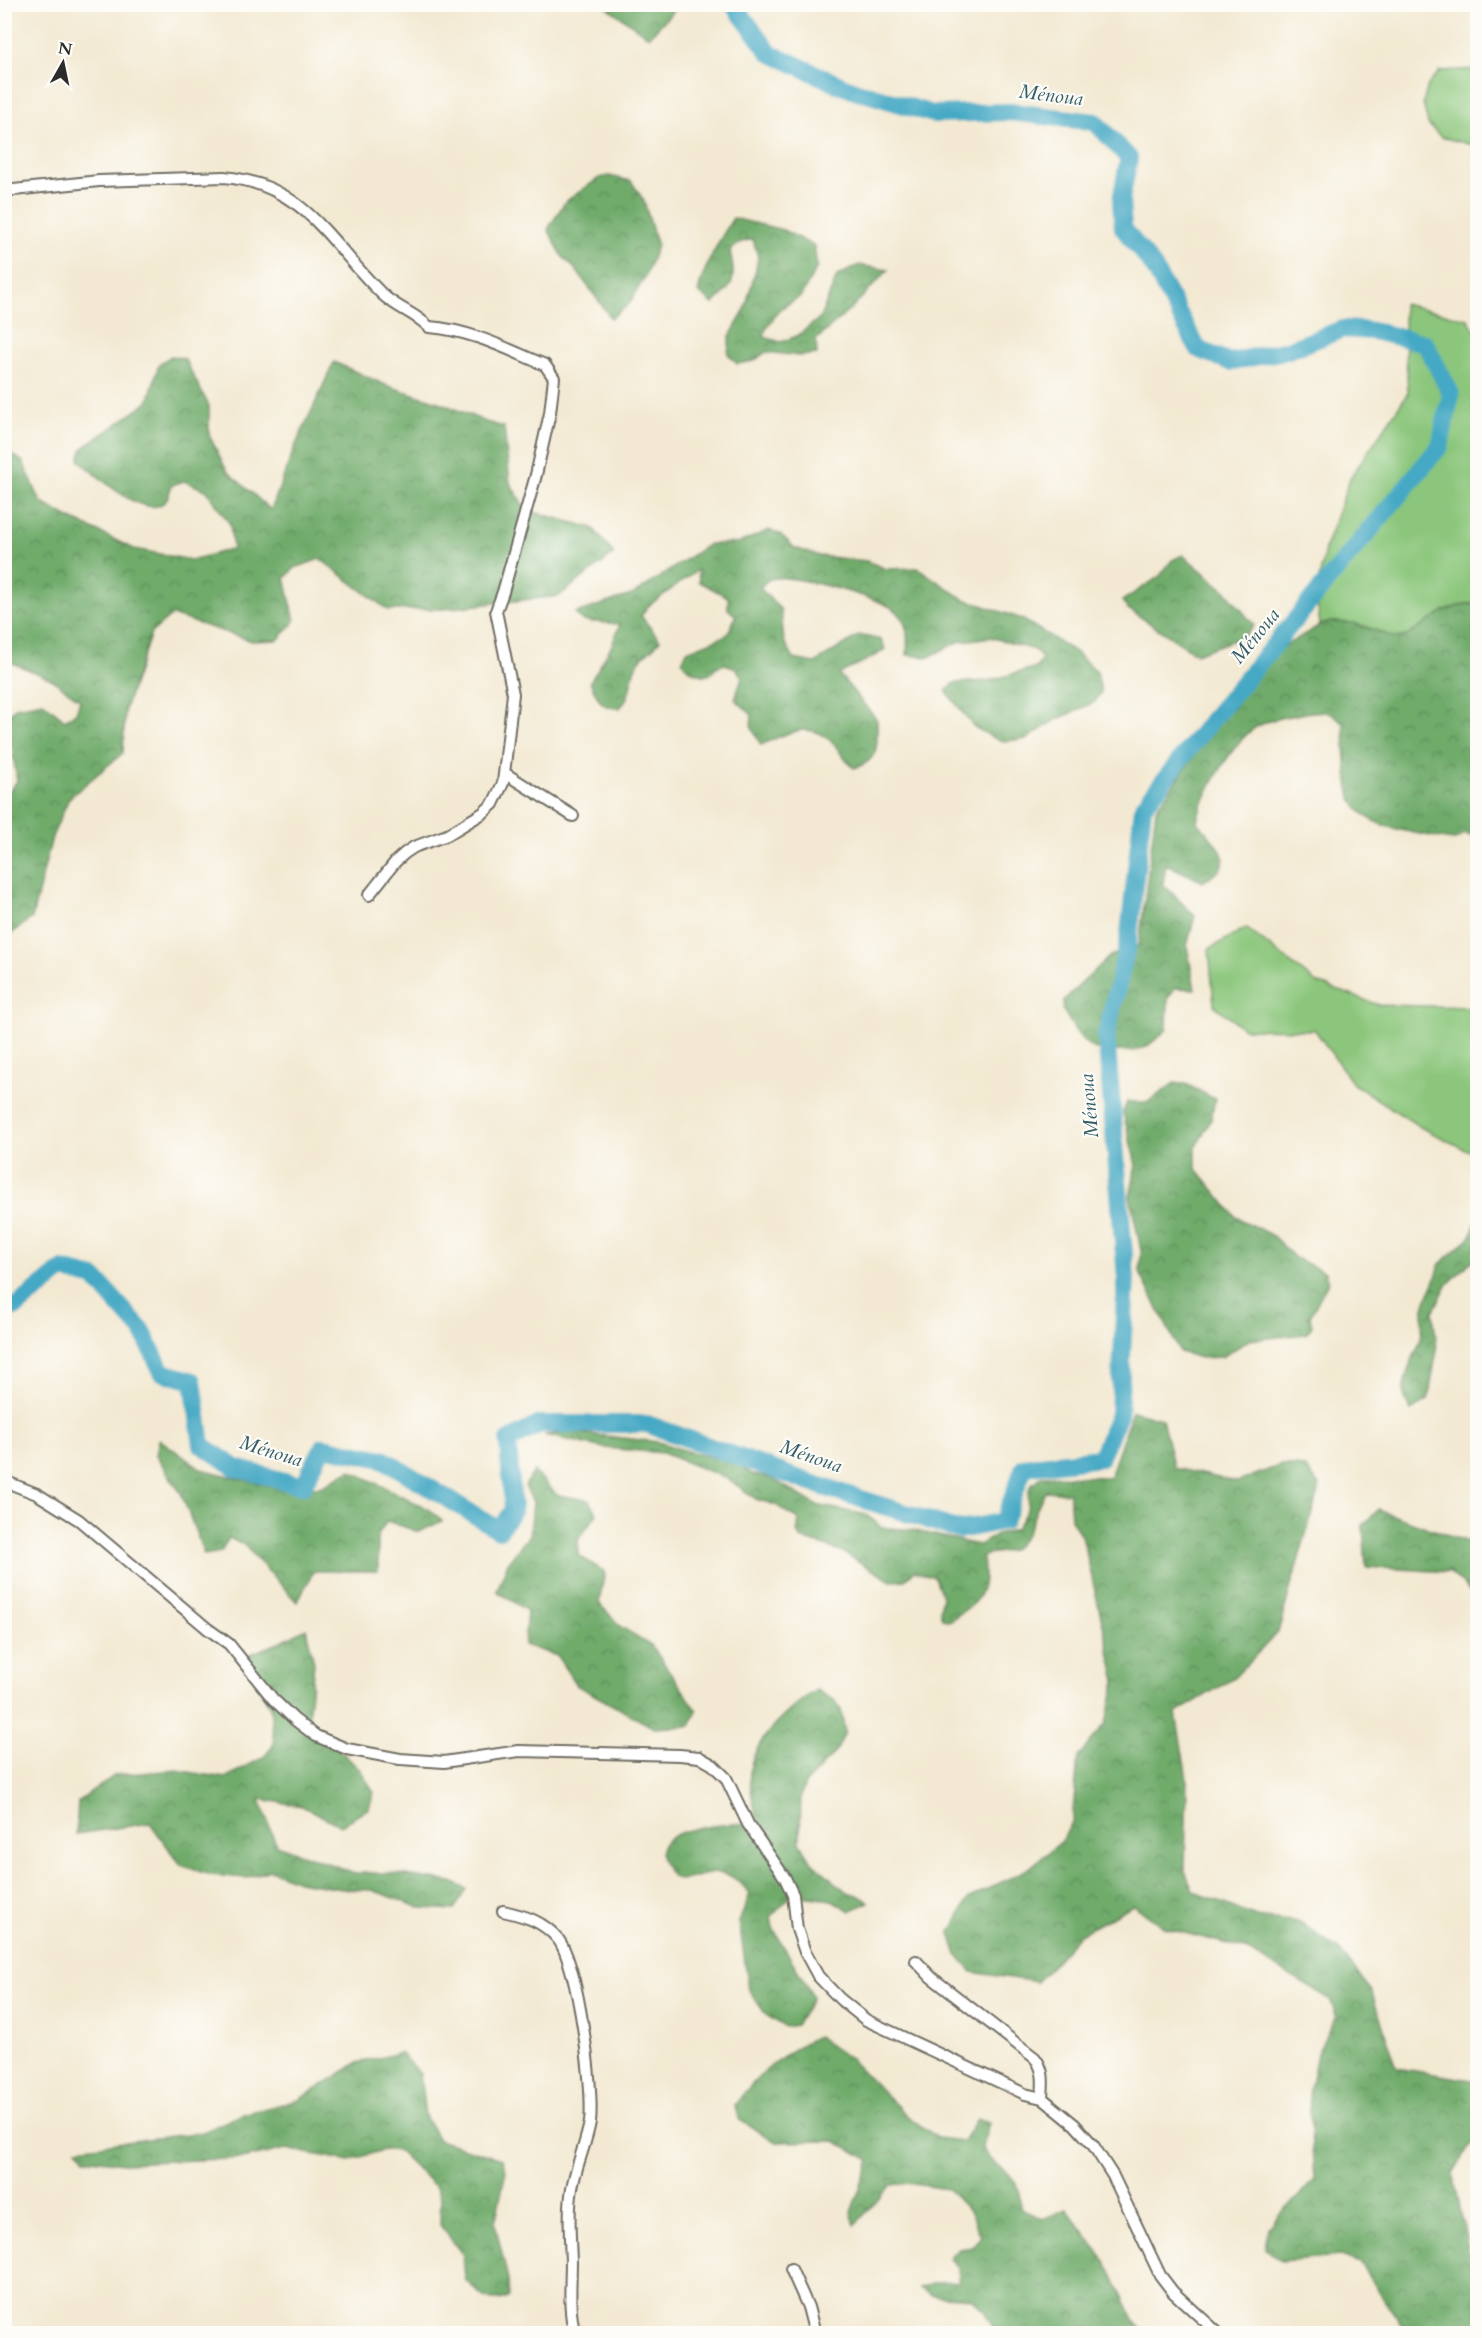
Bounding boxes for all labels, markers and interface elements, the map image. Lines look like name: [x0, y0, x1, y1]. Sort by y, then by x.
north arrow: [33, 33, 93, 93]
text: N: [57, 37, 74, 61]
water label: Ménoua: [1017, 78, 1085, 112]
water label: Ménoua: [1224, 602, 1286, 670]
water label: Ménoua: [1073, 1073, 1105, 1139]
water label: Ménoua: [236, 1429, 306, 1473]
water label: Ménoua: [776, 1433, 846, 1479]

